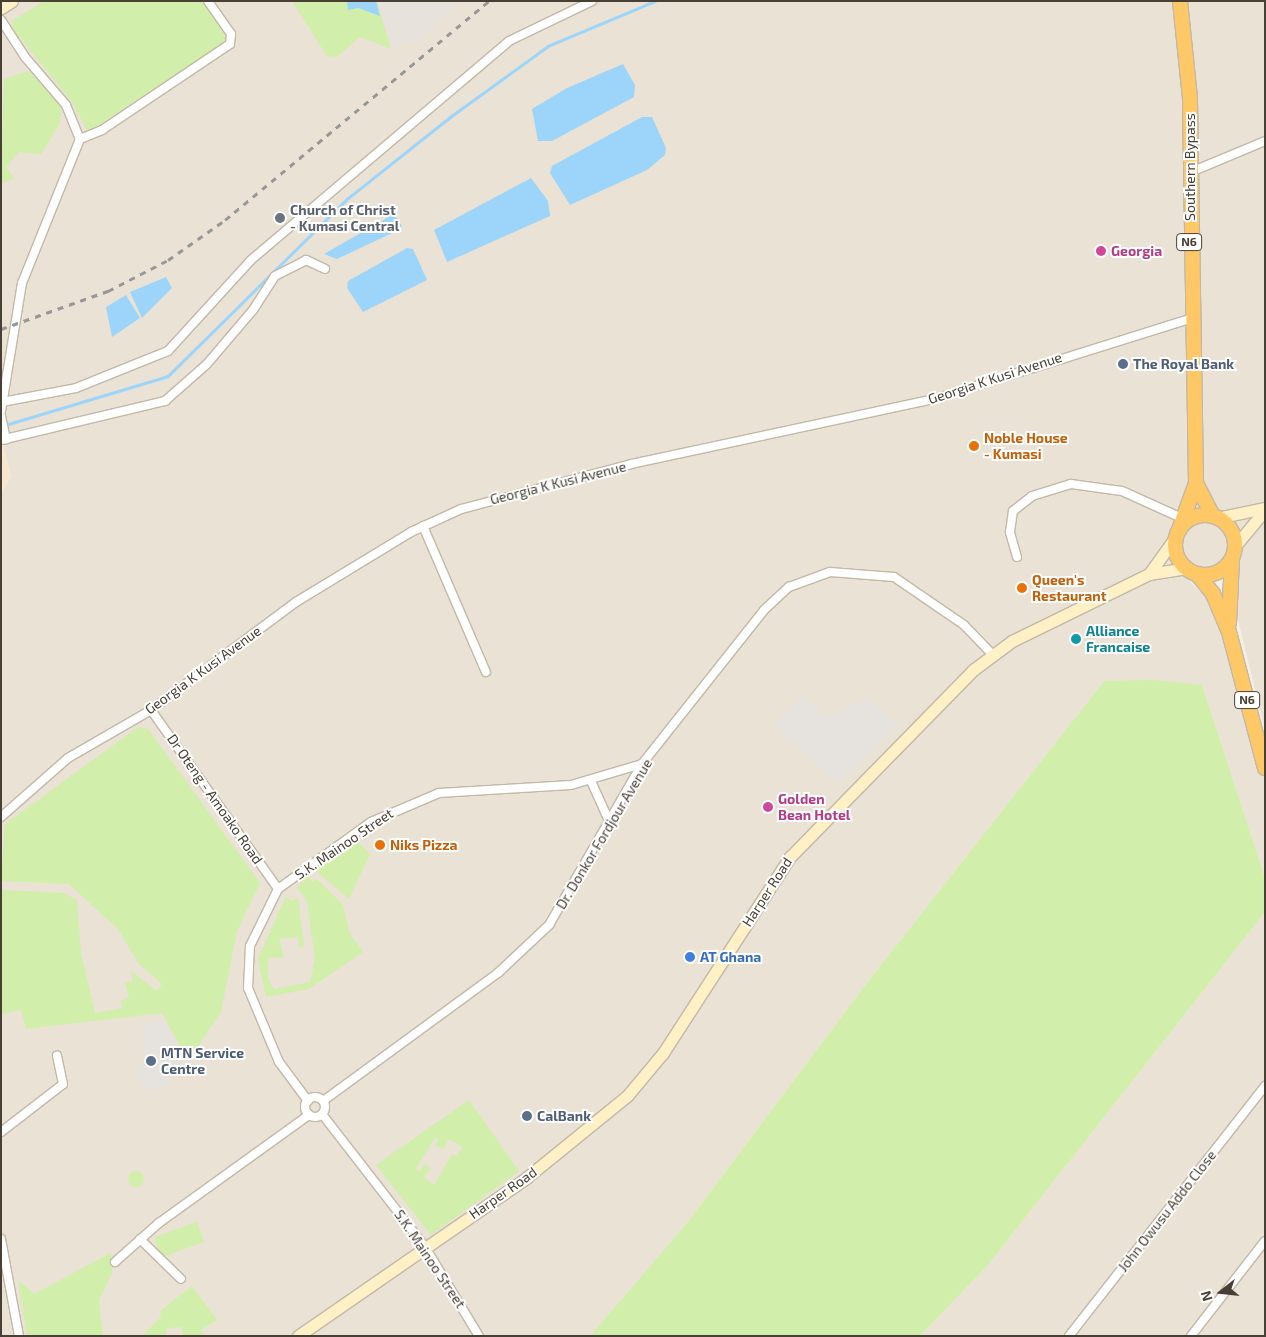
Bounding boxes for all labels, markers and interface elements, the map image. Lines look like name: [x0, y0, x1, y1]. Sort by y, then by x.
street label: Southern Bypass: [1182, 113, 1198, 221]
place label: Church of Christ - Kumasi Central: [290, 202, 399, 234]
marker: Church of Christ - Kumasi Central: [274, 212, 286, 224]
road number: N6: [1175, 232, 1203, 252]
place label: Georgia: [1111, 243, 1162, 259]
marker: Georgia: [1095, 245, 1107, 257]
street label: Georgia K Kusi Avenue: [926, 348, 1064, 408]
place label: The Royal Bank: [1133, 356, 1234, 372]
marker: The Royal Bank: [1117, 358, 1129, 370]
place label: Noble House - Kumasi: [984, 430, 1068, 462]
marker: Noble House - Kumasi: [968, 440, 980, 452]
street label: Georgia K Kusi Avenue: [488, 458, 628, 508]
place label: Queen's Restaurant: [1032, 572, 1106, 604]
marker: Queen's Restaurant: [1016, 582, 1028, 594]
street label: Georgia K Kusi Avenue: [141, 622, 265, 718]
place label: Alliance Francaise: [1086, 623, 1150, 656]
marker: Alliance Francaise: [1070, 633, 1082, 645]
road number: N6: [1233, 690, 1261, 710]
street label: Dr Oteng - Amoako Road: [164, 730, 266, 868]
street label: Dr. Donkor Fordjour Avenue: [552, 755, 656, 913]
place label: Golden Bean Hotel: [778, 791, 850, 824]
marker: Golden Bean Hotel: [762, 801, 774, 813]
street label: S.K. Mainoo Street: [292, 805, 396, 883]
place label: Niks Pizza: [390, 837, 457, 853]
marker: Niks Pizza: [374, 839, 386, 851]
street label: Harper Road: [738, 854, 796, 930]
place label: AT Ghana: [700, 949, 762, 965]
marker: AT Ghana: [684, 951, 696, 963]
place label: MTN Service Centre: [161, 1045, 244, 1078]
marker: MTN Service Centre: [145, 1055, 157, 1067]
place label: CalBank: [537, 1108, 591, 1124]
marker: CalBank: [521, 1110, 533, 1122]
street label: John Owusu Addo Close: [1114, 1147, 1220, 1275]
street label: Harper Road: [466, 1163, 540, 1223]
street label: S.K. Mainoo Street: [391, 1207, 469, 1311]
north arrow: [1196, 1267, 1246, 1317]
text: N: [1197, 1289, 1216, 1303]

